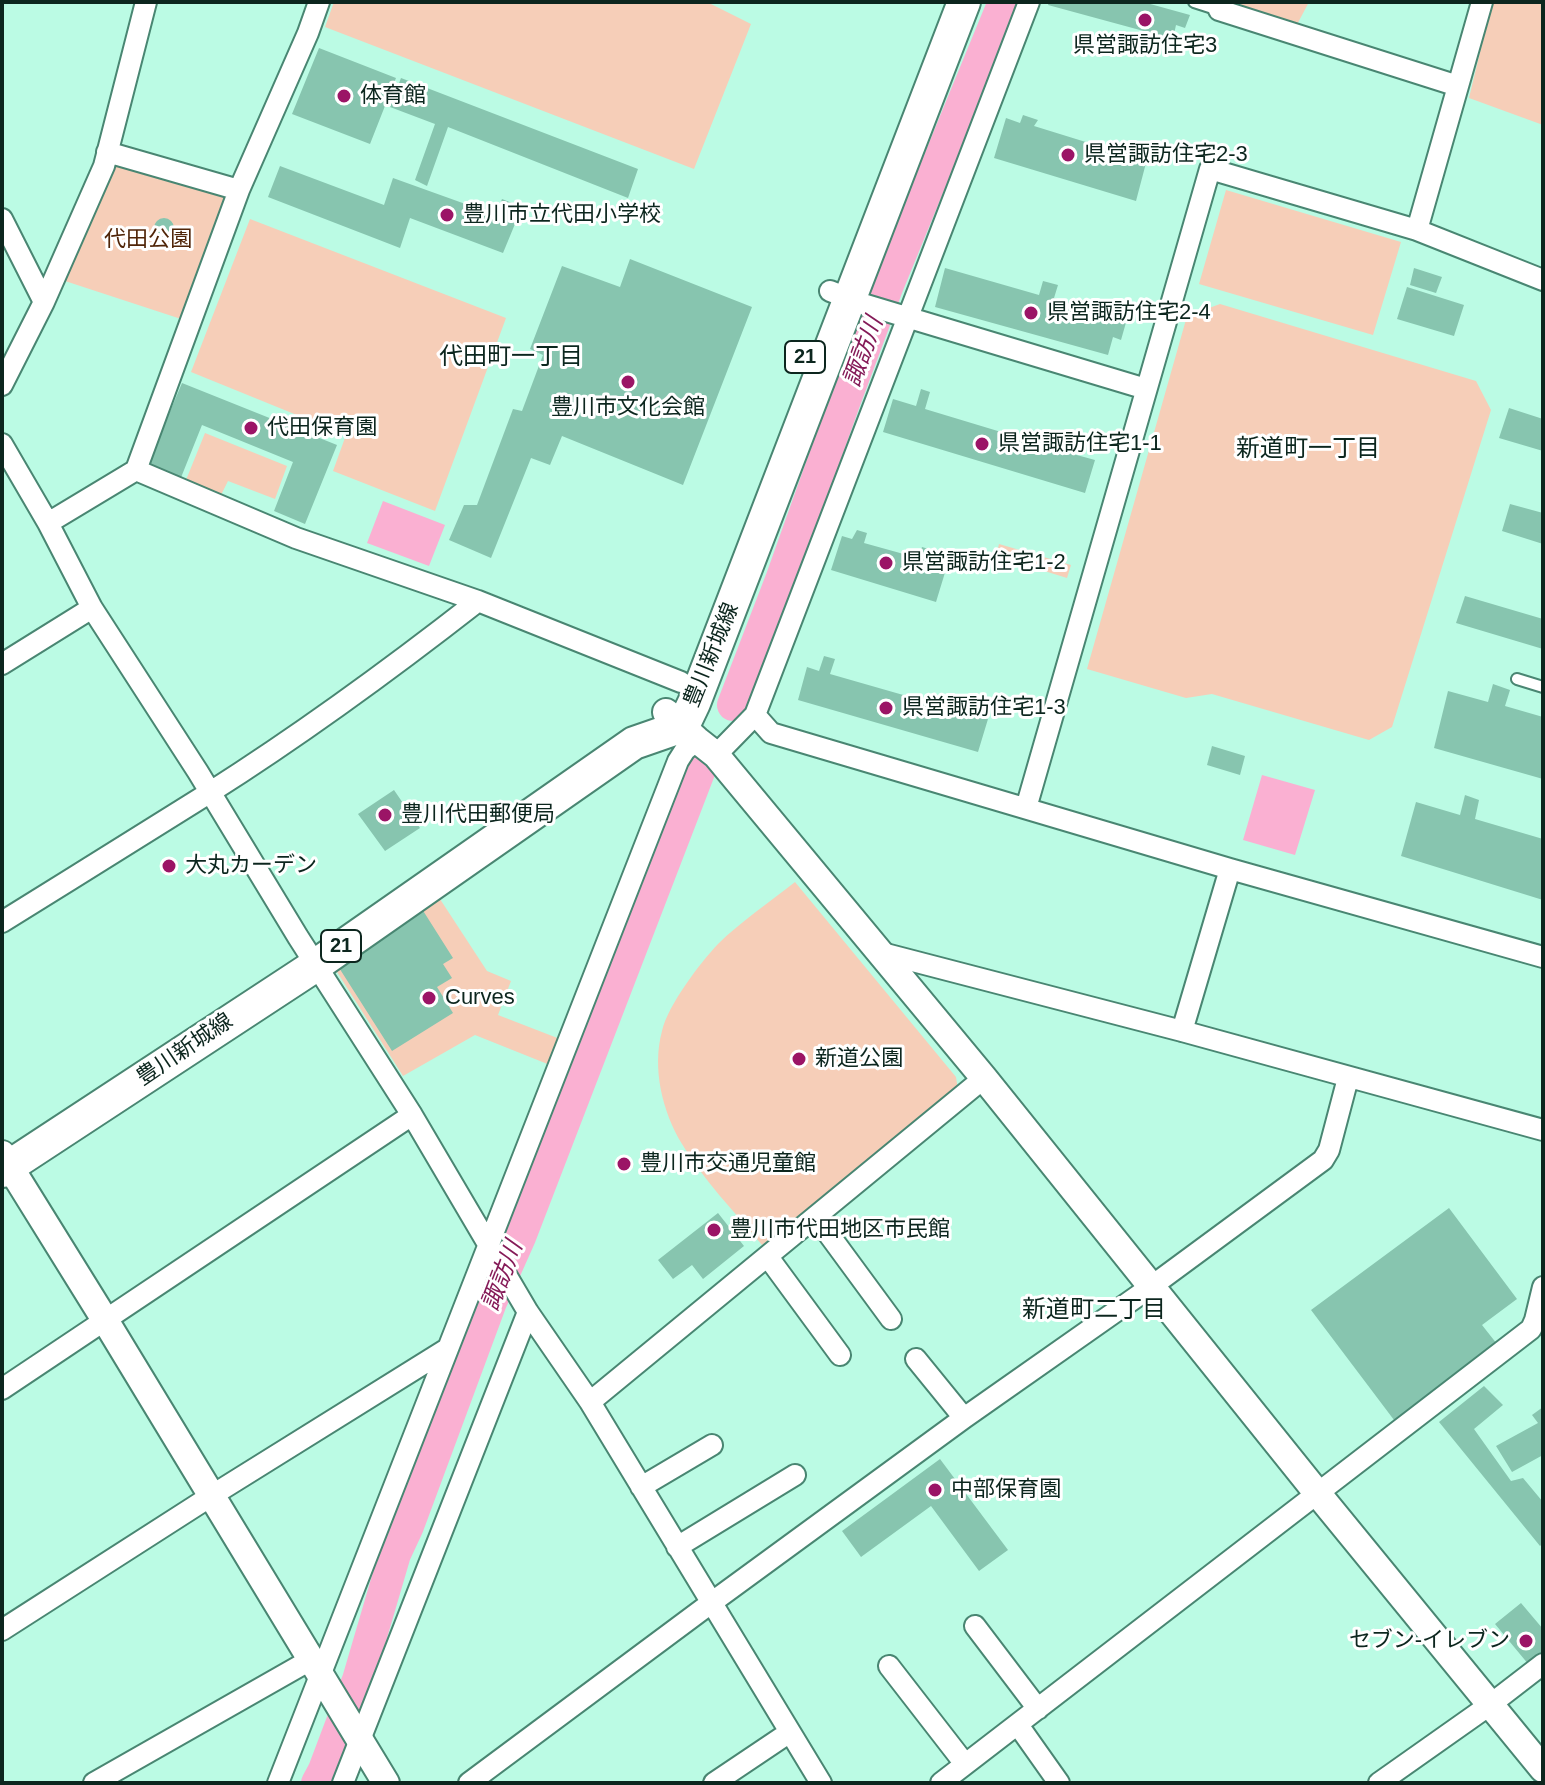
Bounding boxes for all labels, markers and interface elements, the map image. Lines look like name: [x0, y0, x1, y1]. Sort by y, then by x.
marker: 県営諏訪住宅3: [1136, 11, 1154, 29]
place label: 県営諏訪住宅3: [1073, 33, 1217, 59]
place label: 体育館: [360, 83, 426, 109]
marker: 体育館: [335, 87, 353, 105]
place label: 県営諏訪住宅2-3: [1084, 142, 1248, 168]
marker: 県営諏訪住宅2-3: [1059, 146, 1077, 164]
place label: 豊川市立代田小学校: [463, 202, 661, 228]
marker: 豊川市立代田小学校: [438, 206, 456, 224]
park label: 代田公園: [104, 227, 192, 253]
place label: 県営諏訪住宅2-4: [1047, 300, 1211, 326]
marker: 県営諏訪住宅2-4: [1022, 304, 1040, 322]
water label: 諏訪川: [838, 313, 890, 391]
road number: 21: [785, 341, 825, 373]
district label: 代田町一丁目: [439, 343, 583, 371]
marker: 豊川市文化会館: [619, 373, 637, 391]
place label: 豊川市文化会館: [551, 395, 705, 421]
place label: 代田保育園: [267, 415, 377, 441]
marker: 代田保育園: [242, 419, 260, 437]
place label: 県営諏訪住宅1-1: [998, 431, 1162, 457]
marker: 県営諏訪住宅1-1: [973, 435, 991, 453]
district label: 新道町一丁目: [1236, 435, 1380, 463]
place label: 県営諏訪住宅1-2: [902, 550, 1066, 576]
marker: 県営諏訪住宅1-2: [877, 554, 895, 572]
street label: 豊川新城線: [679, 599, 745, 711]
place label: 県営諏訪住宅1-3: [902, 695, 1066, 721]
marker: 県営諏訪住宅1-3: [877, 699, 895, 717]
place label: 豊川代田郵便局: [401, 802, 555, 828]
marker: 豊川代田郵便局: [376, 806, 394, 824]
place label: 大丸カーデン: [185, 853, 317, 879]
marker: 大丸カーデン: [160, 857, 178, 875]
road number: 21: [321, 930, 361, 962]
place label: Curves: [445, 985, 515, 1011]
marker: Curves: [420, 989, 438, 1007]
street label: 豊川新城線: [132, 1008, 238, 1092]
place label: 新道公園: [815, 1046, 903, 1072]
marker: 新道公園: [790, 1050, 808, 1068]
place label: 豊川市交通児童館: [640, 1151, 816, 1177]
marker: 豊川市交通児童館: [615, 1155, 633, 1173]
place label: 豊川市代田地区市民館: [730, 1217, 950, 1243]
marker: 豊川市代田地区市民館: [705, 1221, 723, 1239]
water label: 諏訪川: [477, 1237, 529, 1315]
district label: 新道町二丁目: [1022, 1296, 1166, 1324]
place label: 中部保育園: [951, 1477, 1061, 1503]
marker: 中部保育園: [926, 1481, 944, 1499]
place label: セブン-イレブン: [1349, 1628, 1510, 1654]
marker: セブン-イレブン: [1517, 1632, 1535, 1650]

